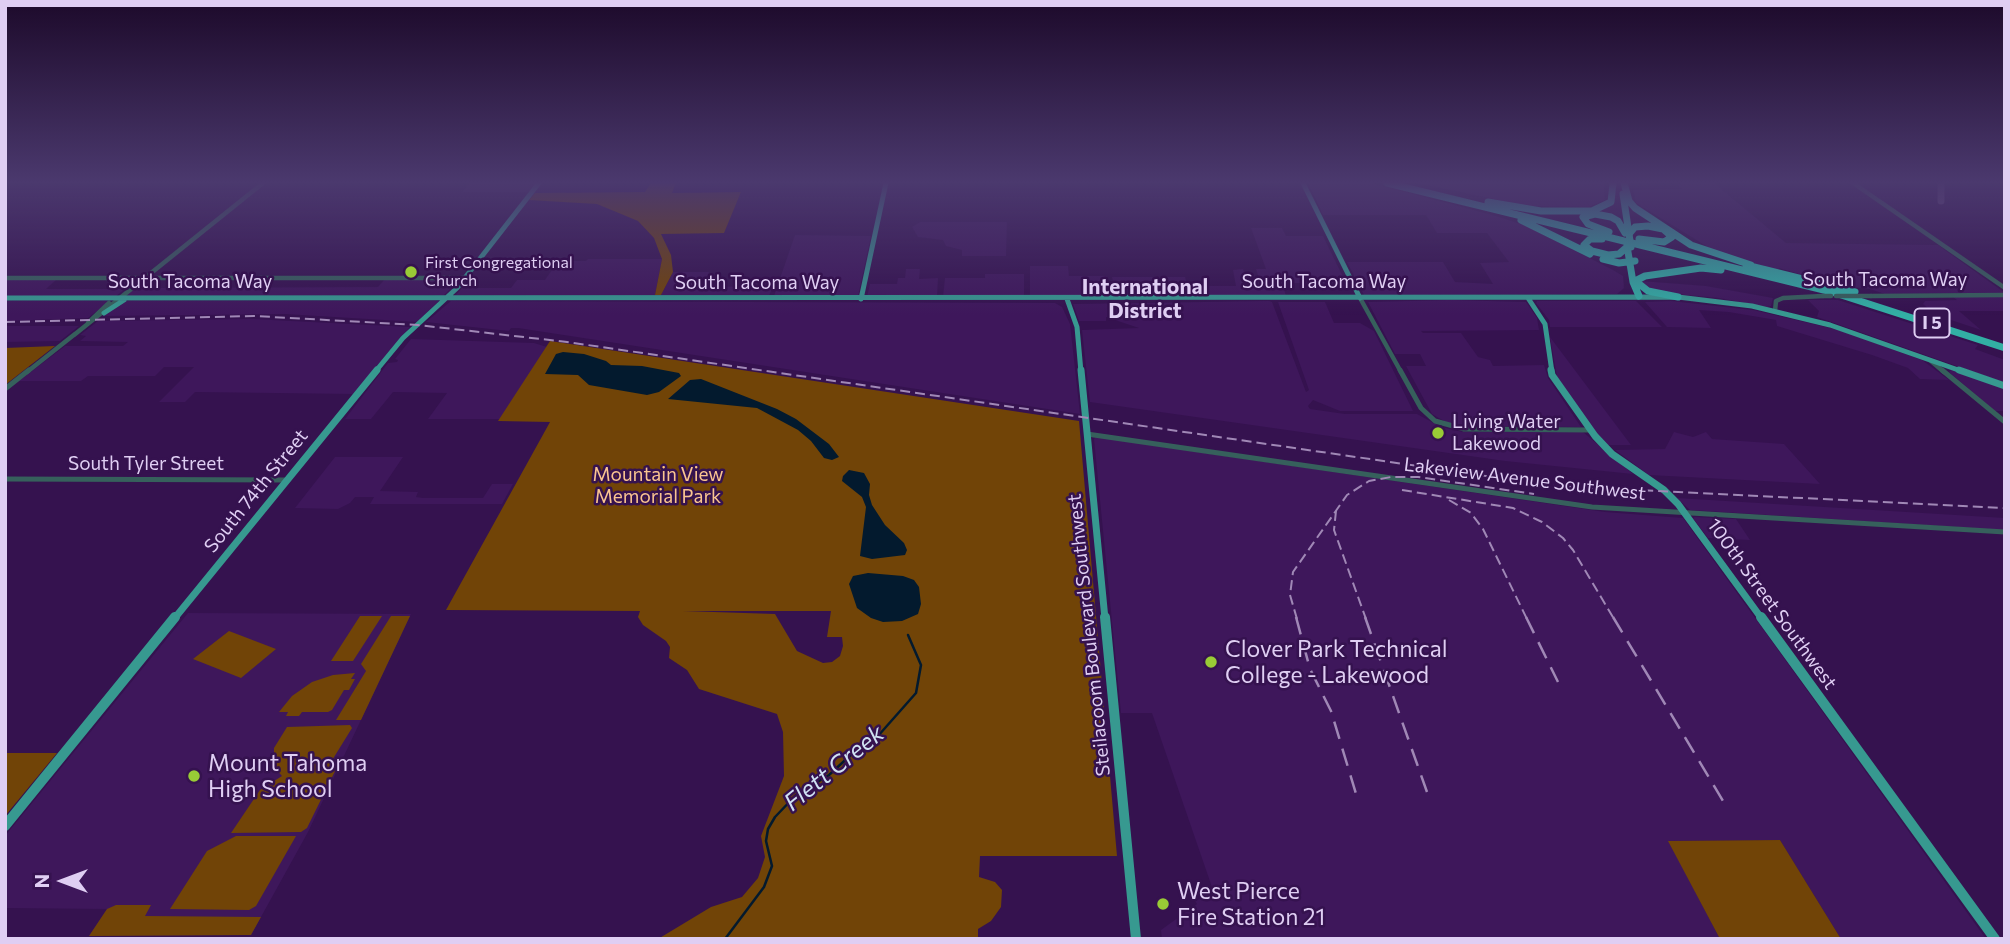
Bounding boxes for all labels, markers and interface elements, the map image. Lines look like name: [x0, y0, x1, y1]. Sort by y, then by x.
place label: First Congregational Church: [425, 253, 573, 291]
marker: First Congregational Church: [403, 264, 419, 280]
street label: South Tacoma Way: [1803, 269, 1967, 291]
street label: South Tacoma Way: [108, 271, 272, 293]
street label: South Tacoma Way: [1242, 271, 1406, 293]
street label: South Tacoma Way: [675, 272, 839, 294]
district label: International District: [1082, 274, 1208, 324]
road number: I 5: [1914, 309, 1950, 338]
place label: Living Water Lakewood: [1452, 411, 1561, 455]
street label: South 74th Street: [199, 425, 313, 557]
marker: Living Water Lakewood: [1430, 425, 1446, 441]
street label: South Tyler Street: [68, 453, 224, 475]
street label: Lakeview Avenue Southwest: [1403, 453, 1647, 505]
park label: Mountain View Memorial Park: [592, 464, 724, 508]
street label: Steilacoom Boulevard Southwest: [1063, 493, 1115, 777]
street label: 100th Street Southwest: [1702, 514, 1842, 694]
place label: Clover Park Technical College - Lakewood: [1225, 635, 1448, 689]
marker: Clover Park Technical College - Lakewood: [1203, 654, 1219, 670]
water label: Flett Creek: [778, 719, 890, 817]
place label: Mount Tahoma High School: [208, 749, 367, 803]
marker: Mount Tahoma High School: [186, 768, 202, 784]
north arrow: [28, 846, 98, 916]
text: N: [30, 874, 53, 888]
place label: West Pierce Fire Station 21: [1177, 877, 1325, 931]
marker: West Pierce Fire Station 21: [1155, 896, 1171, 912]

